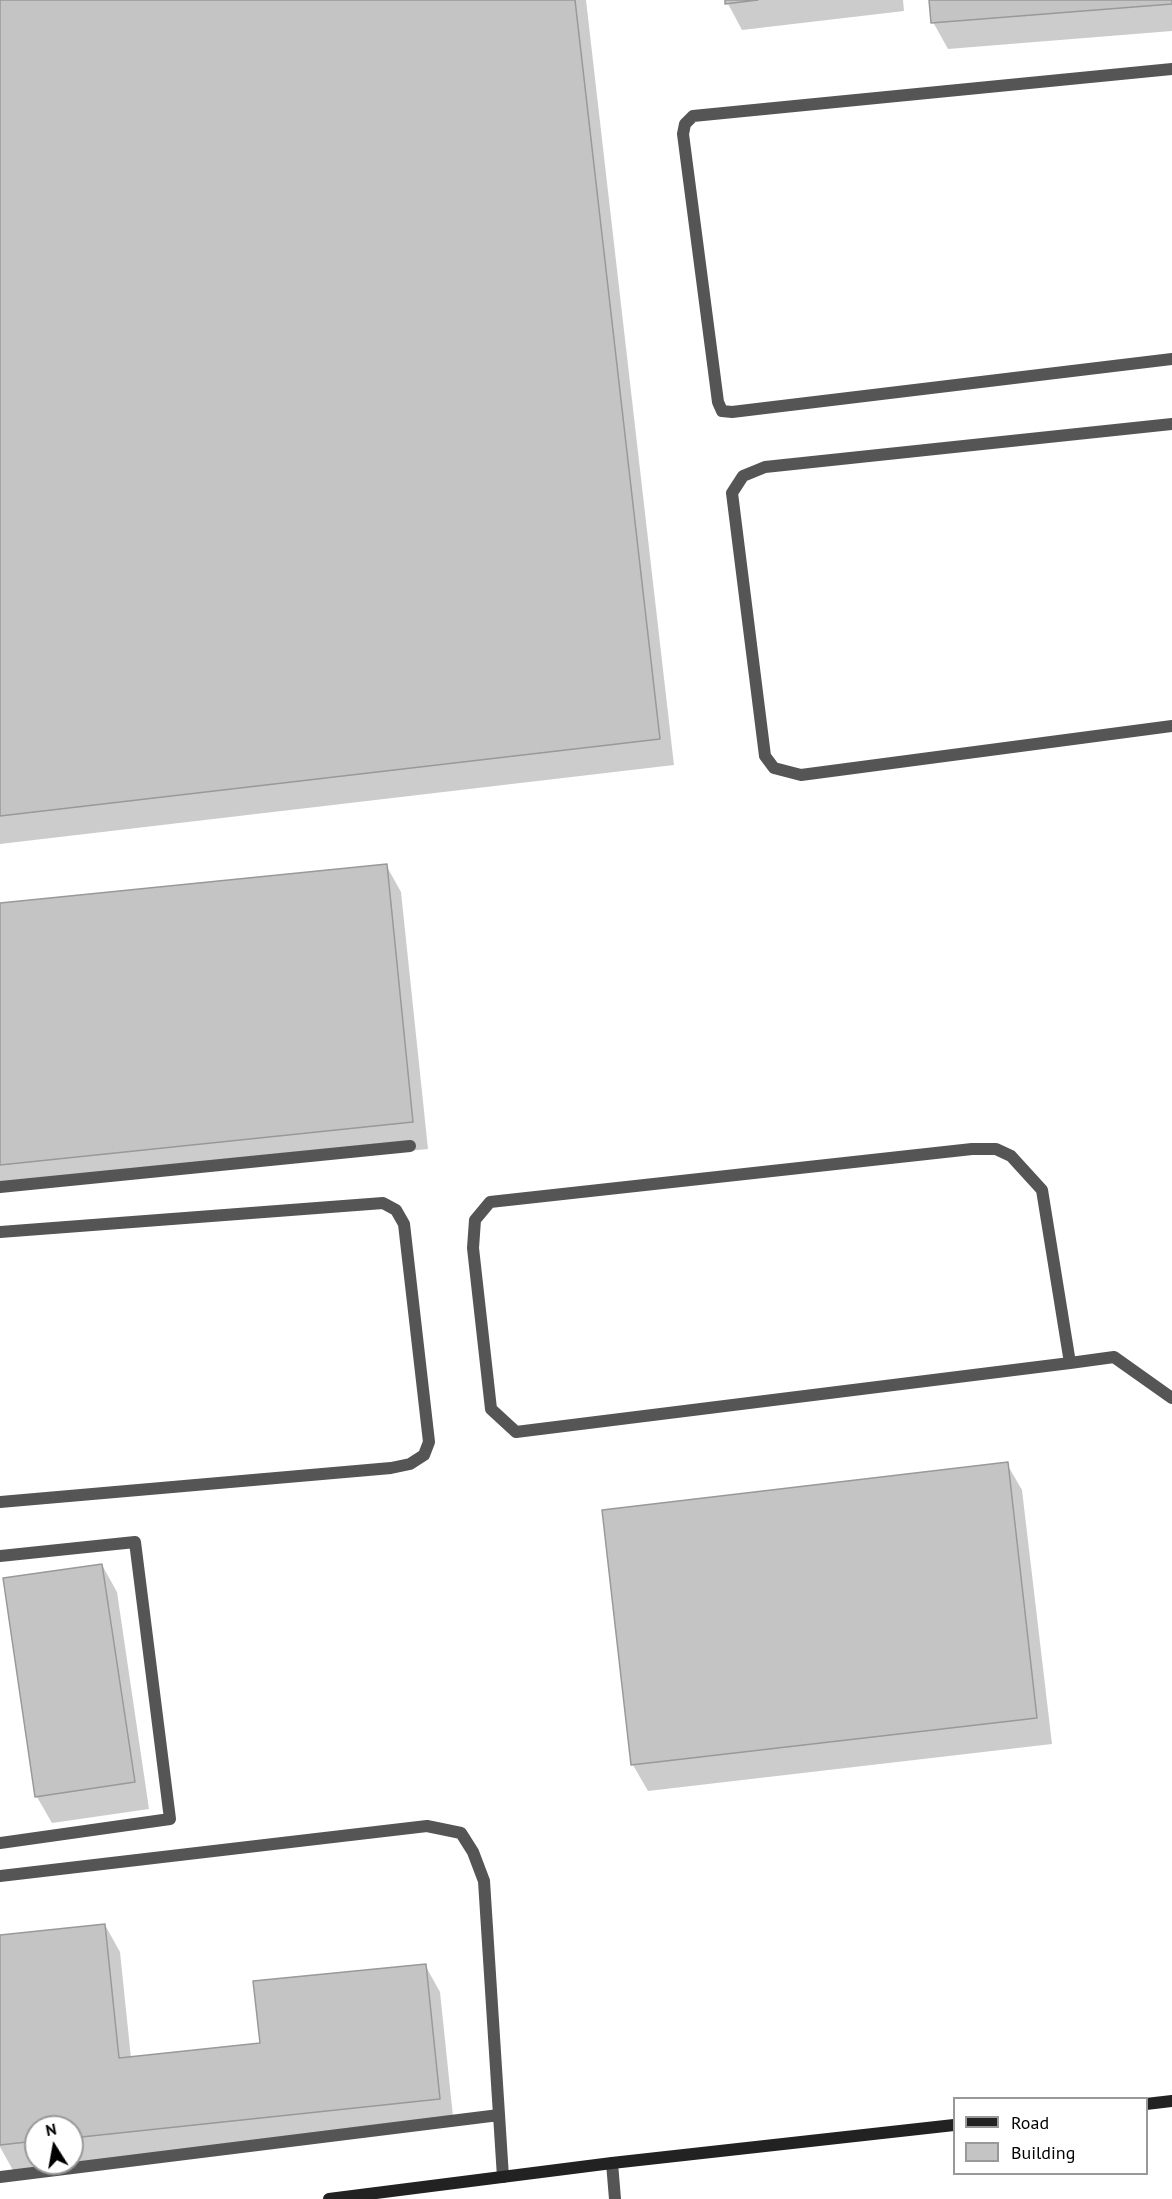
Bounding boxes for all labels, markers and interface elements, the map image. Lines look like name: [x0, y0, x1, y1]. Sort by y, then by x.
legend: [953, 2097, 1148, 2175]
text: Road: [1011, 2111, 1049, 2134]
north arrow: [24, 2115, 84, 2175]
text: N: [44, 2118, 58, 2140]
text: Building: [1011, 2141, 1075, 2164]

